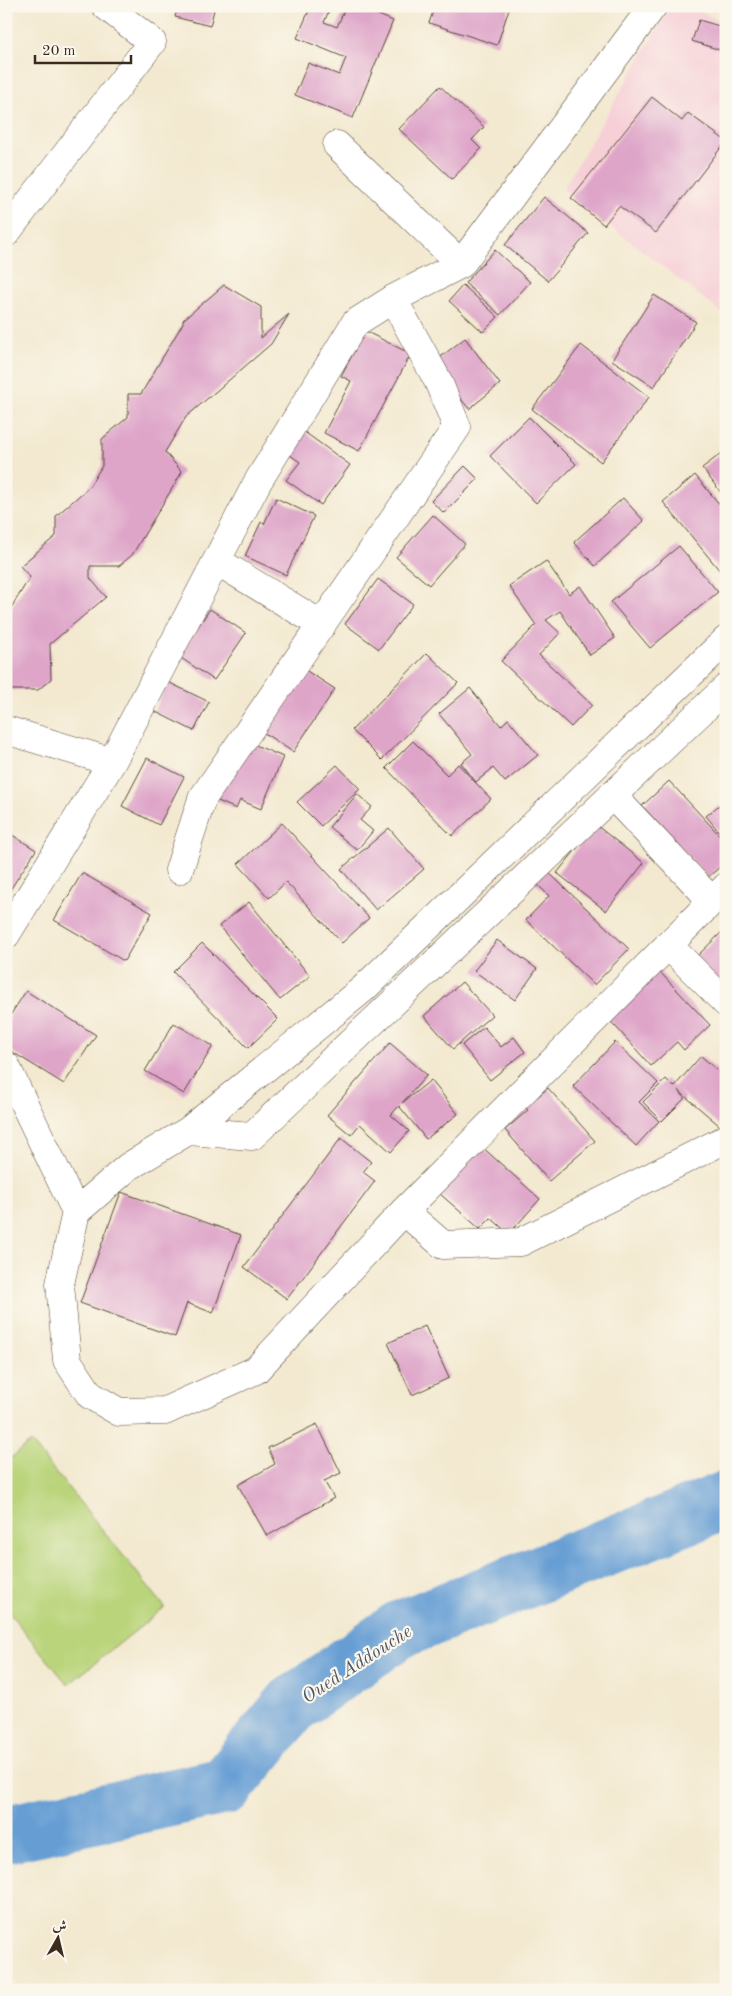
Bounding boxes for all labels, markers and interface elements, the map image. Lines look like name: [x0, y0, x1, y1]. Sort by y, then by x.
scale bar: [35, 32, 131, 64]
text: 20 m: [42, 44, 76, 59]
water label: Oued Addouche: [299, 1623, 416, 1708]
north arrow: [32, 1914, 82, 1964]
text: ش: [52, 1918, 68, 1934]

